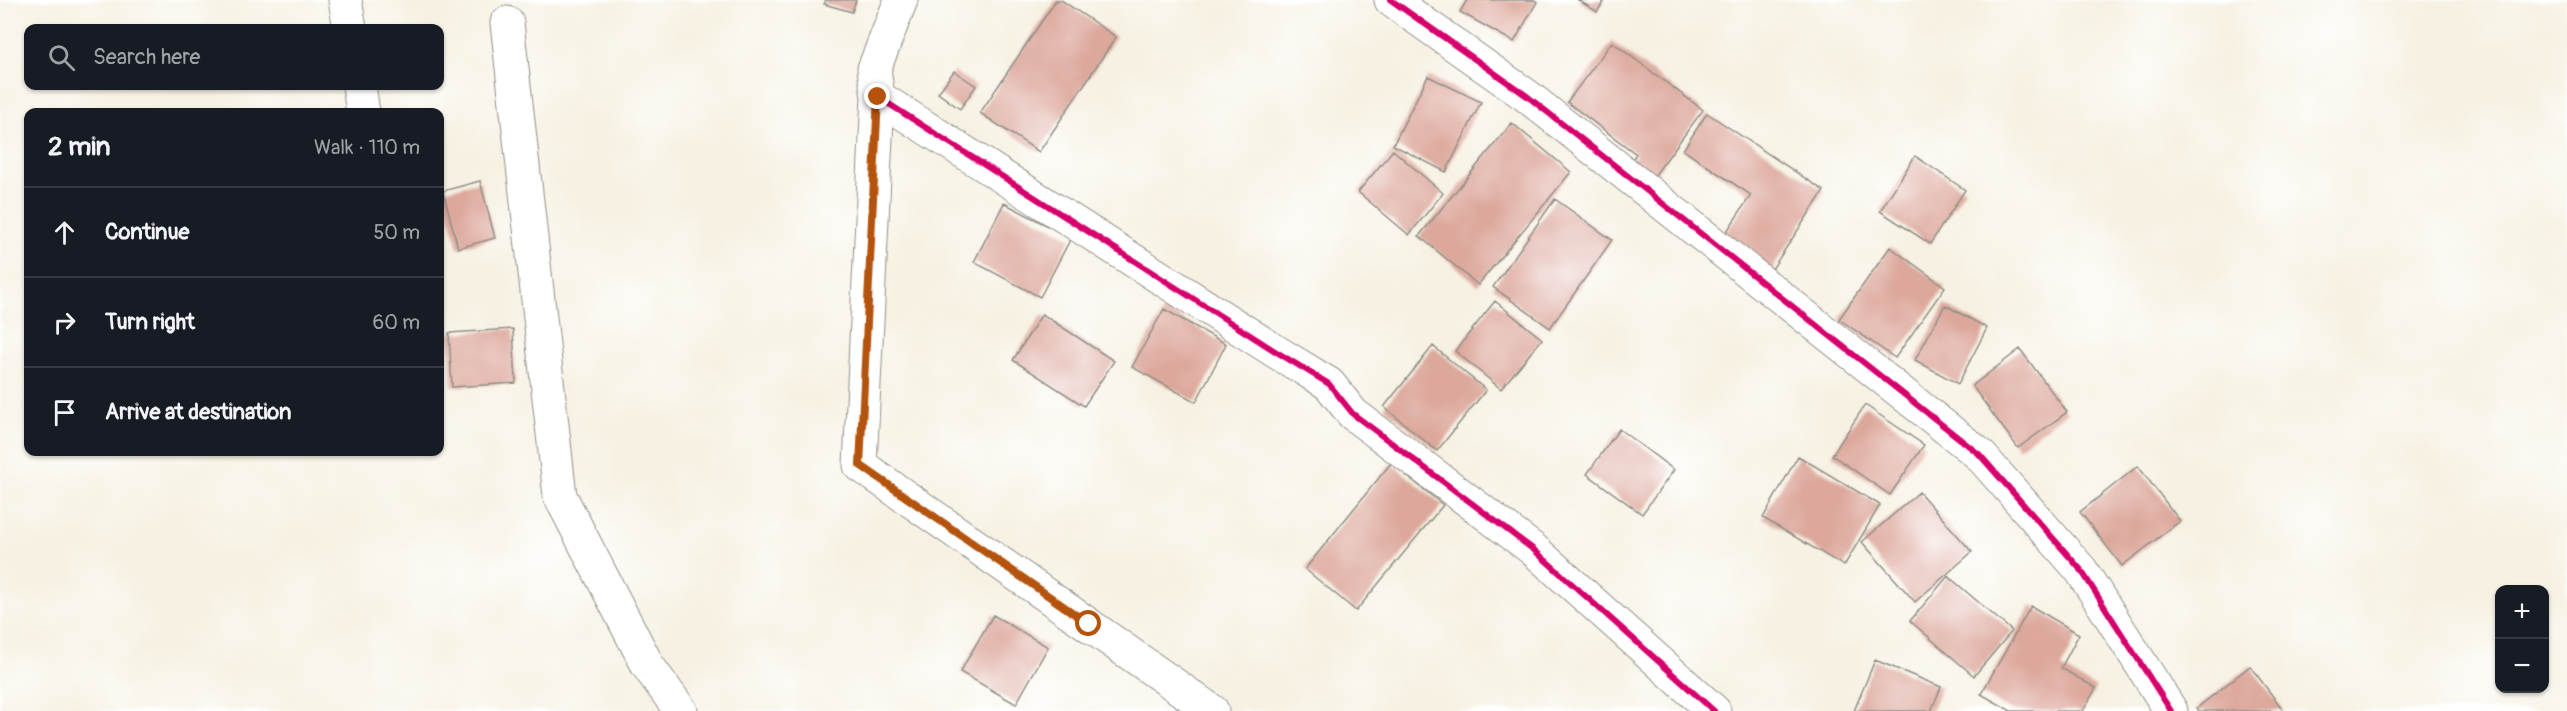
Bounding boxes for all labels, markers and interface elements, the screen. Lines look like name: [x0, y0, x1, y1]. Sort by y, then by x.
search box: [24, 24, 444, 90]
icon: search: [45, 41, 78, 74]
text: Search here: [93, 43, 200, 71]
route end: [864, 83, 890, 109]
text: 2 min: [48, 131, 110, 163]
text: Walk · 110 m: [314, 135, 420, 160]
icon: ahead: [48, 216, 81, 249]
text: Continue: [105, 218, 189, 246]
text: 50 m: [373, 220, 420, 245]
icon: right: [48, 306, 81, 339]
text: Turn right: [105, 308, 195, 336]
text: 60 m: [373, 310, 420, 335]
icon: arrive: [48, 396, 81, 429]
text: Arrive at destination: [105, 398, 291, 426]
map controls: [2495, 585, 2549, 693]
button: +: [2495, 585, 2549, 639]
route start: [1075, 610, 1101, 636]
button: −: [2495, 639, 2549, 693]

